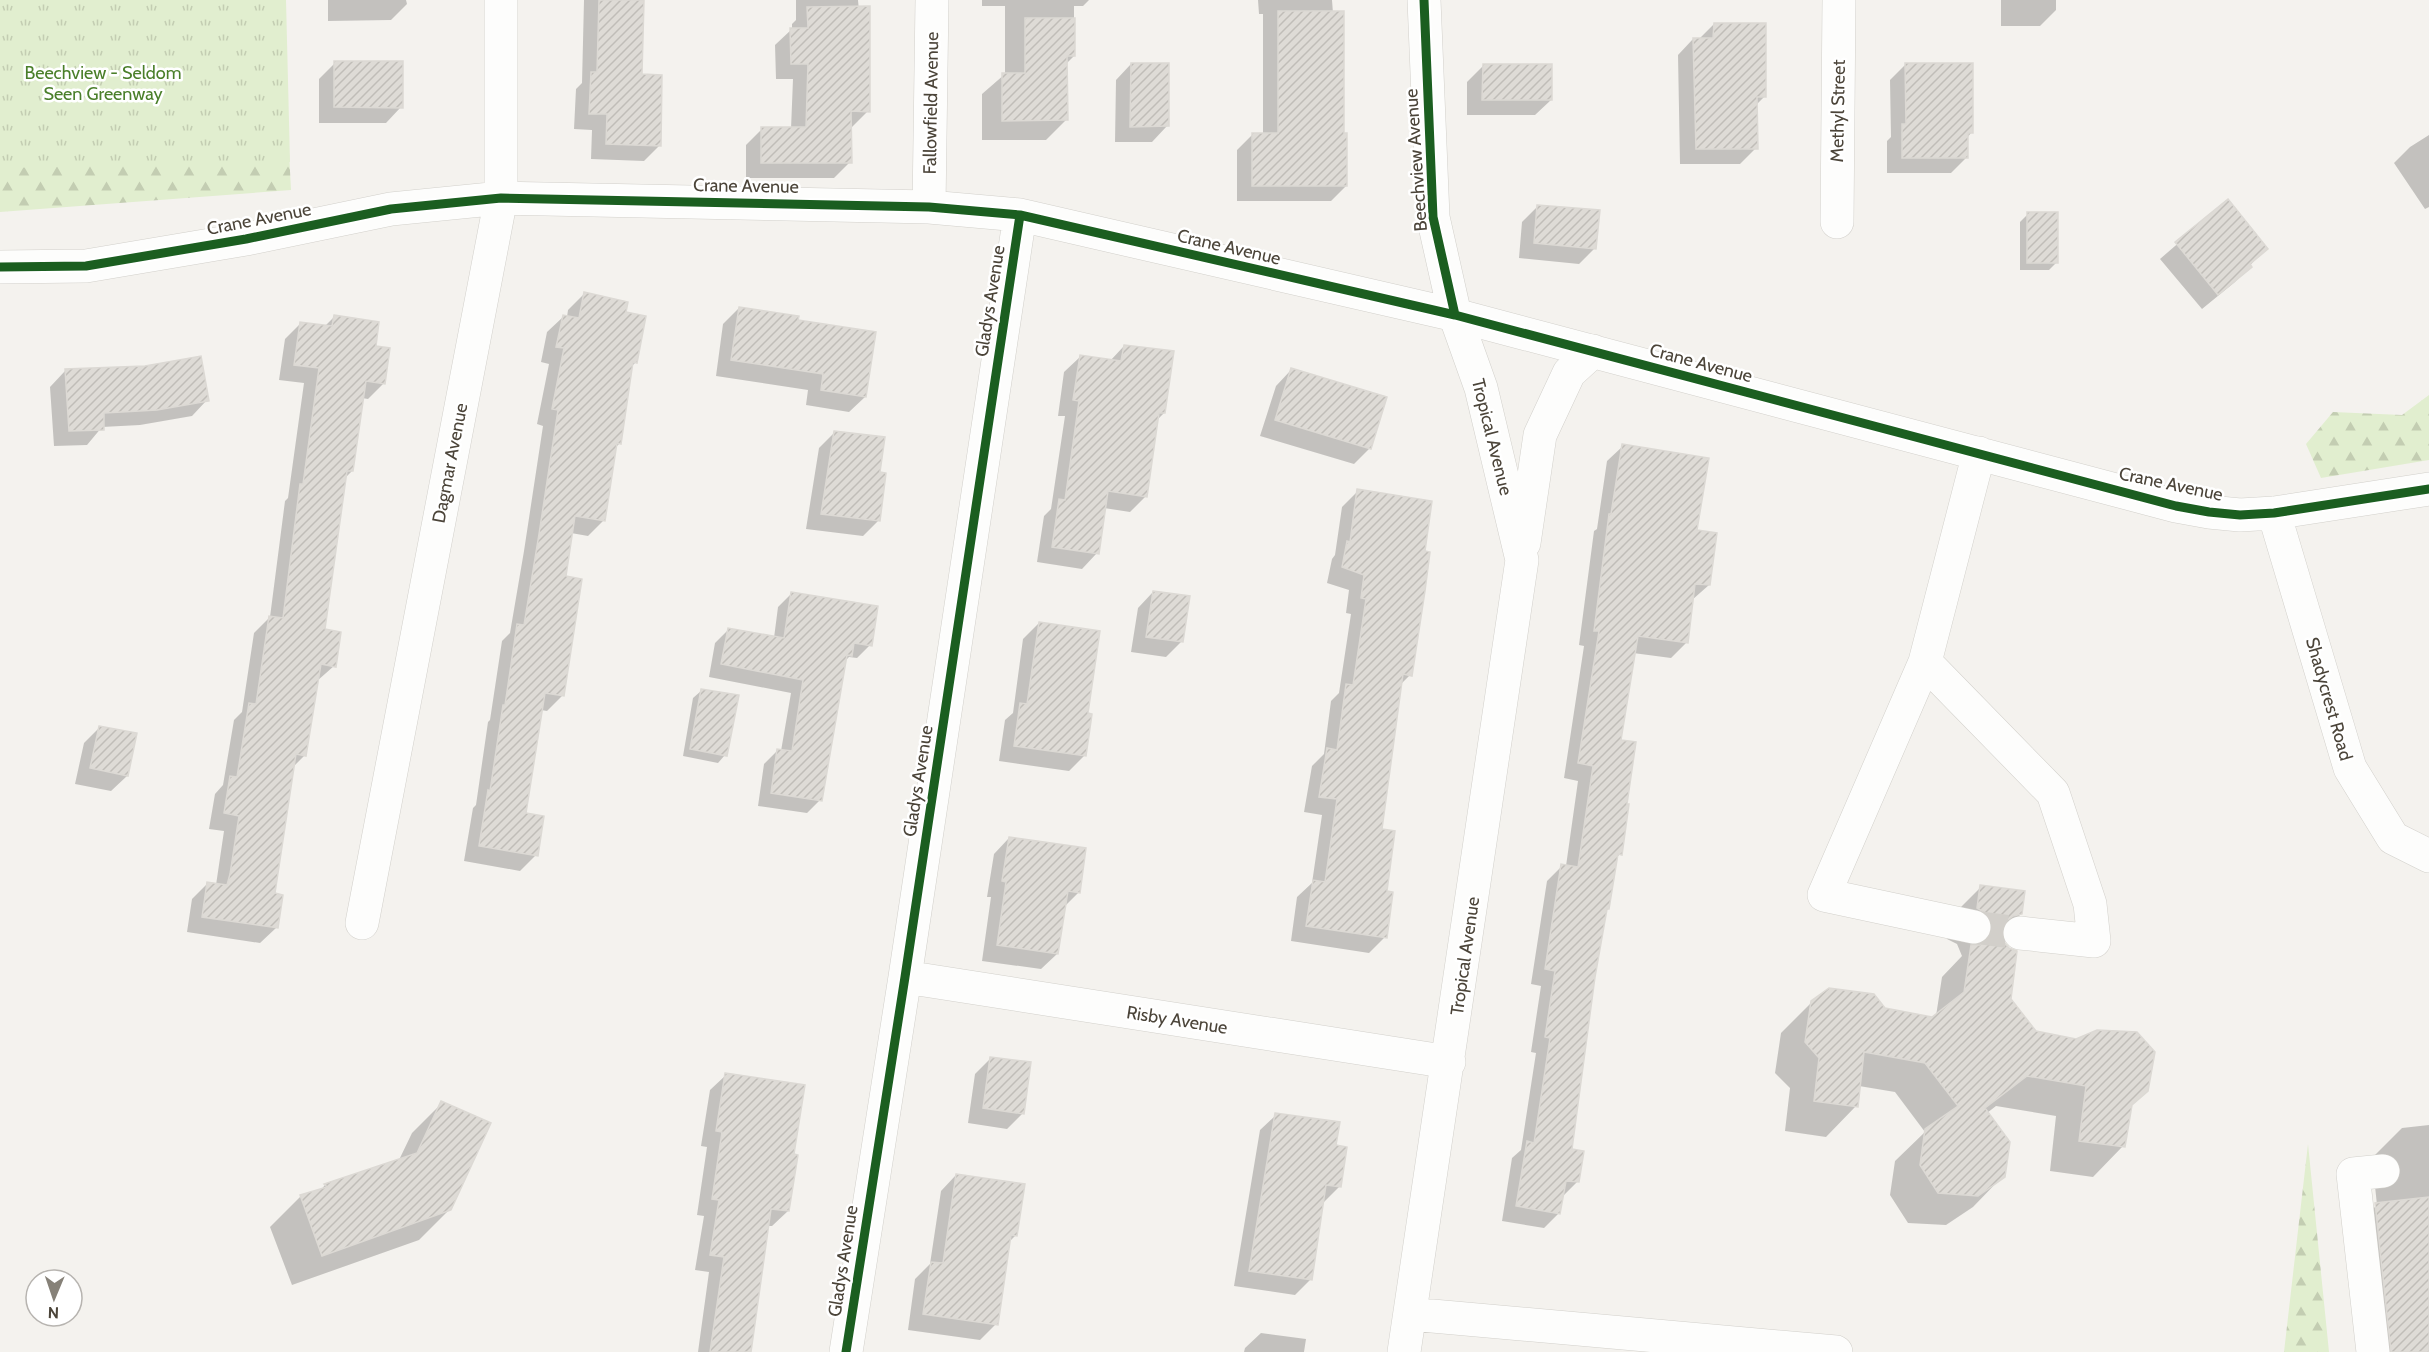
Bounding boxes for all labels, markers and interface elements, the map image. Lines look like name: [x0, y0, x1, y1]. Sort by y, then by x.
street label: Fallowfield Avenue: [919, 32, 943, 174]
street label: Methyl Street: [1826, 59, 1850, 163]
park label: Beechview - Seldom Seen Greenway: [24, 62, 182, 105]
street label: Beechview Avenue: [1400, 88, 1432, 232]
street label: Crane Avenue: [693, 174, 799, 198]
street label: Crane Avenue: [205, 198, 313, 240]
street label: Crane Avenue: [1175, 224, 1283, 270]
street label: Gladys Avenue: [970, 244, 1010, 358]
street label: Crane Avenue: [1647, 339, 1755, 387]
street label: Tropical Avenue: [1467, 376, 1517, 498]
street label: Dagmar Avenue: [428, 401, 472, 525]
street label: Crane Avenue: [2117, 462, 2225, 506]
street label: Shadycrest Road: [2301, 635, 2357, 763]
street label: Gladys Avenue: [898, 724, 938, 838]
street label: Tropical Avenue: [1446, 895, 1484, 1017]
street label: Risby Avenue: [1125, 1001, 1229, 1039]
street label: Gladys Avenue: [823, 1204, 863, 1318]
north arrow: [24, 1268, 84, 1328]
text: N: [48, 1303, 59, 1322]

